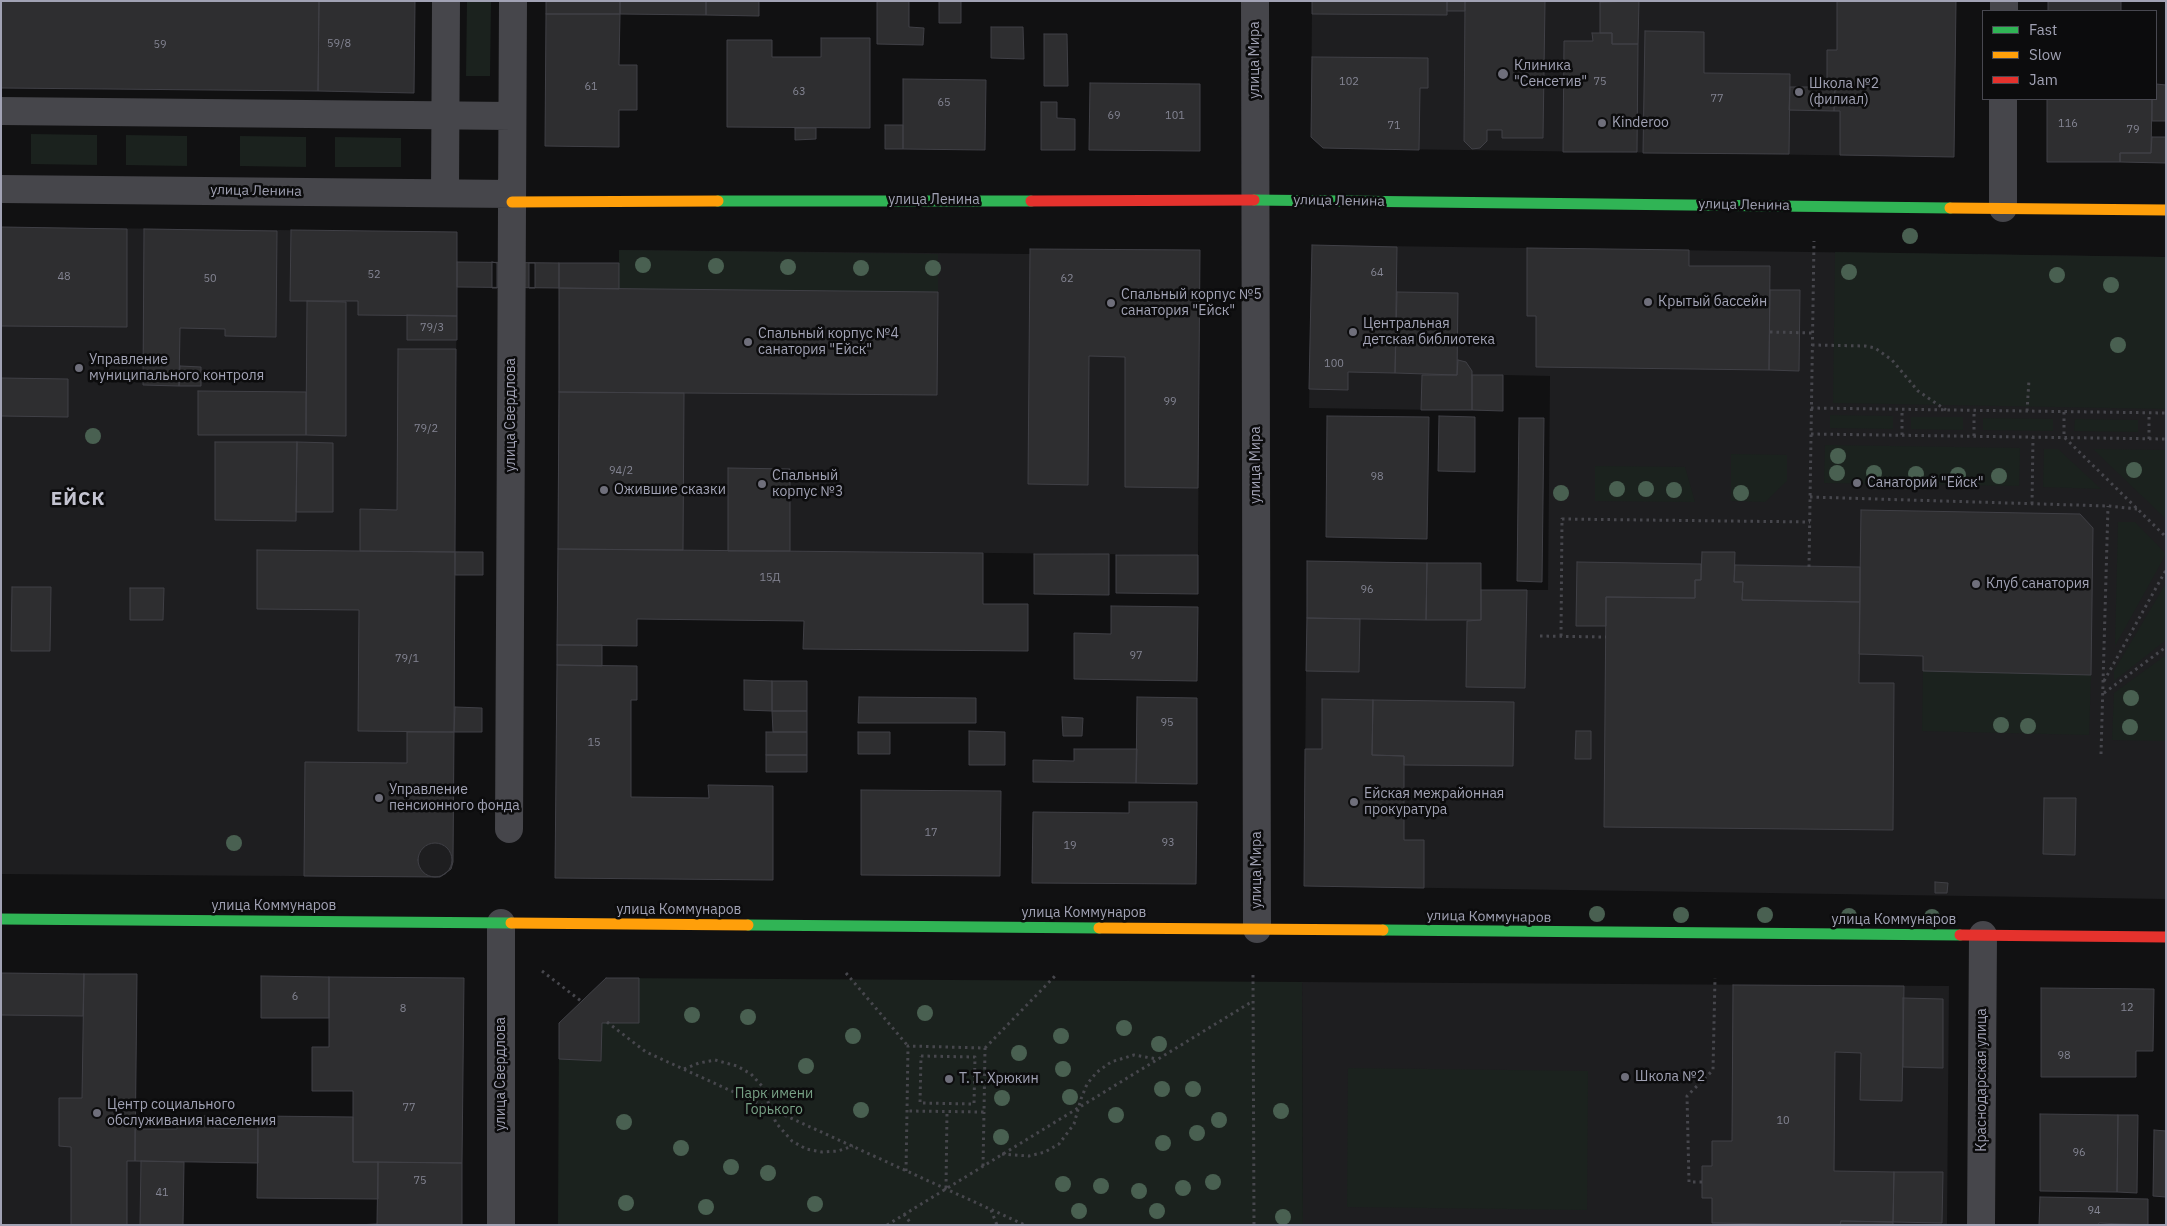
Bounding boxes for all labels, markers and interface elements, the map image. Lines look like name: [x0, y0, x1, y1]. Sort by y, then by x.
legend: [1982, 10, 2157, 100]
text: Fast: [2029, 20, 2057, 39]
street label: улица Мира: [1247, 21, 1263, 99]
house number: 59/8: [327, 37, 351, 51]
house number: 59: [153, 38, 167, 52]
text: Slow: [2029, 45, 2062, 64]
place label: Клиника "Сенсетив": [1514, 58, 1587, 90]
marker: Клиника "Сенсетив": [1496, 67, 1510, 81]
text: Jam: [2029, 70, 2058, 89]
house number: 102: [1339, 75, 1359, 89]
house number: 75: [1593, 75, 1607, 89]
place label: Школа №2 (филиал): [1809, 76, 1879, 108]
house number: 61: [584, 80, 598, 94]
house number: 63: [792, 85, 806, 99]
marker: Школа №2 (филиал): [1793, 86, 1805, 98]
house number: 77: [1710, 92, 1724, 106]
house number: 65: [937, 96, 951, 110]
house number: 69: [1107, 109, 1121, 123]
house number: 101: [1165, 109, 1185, 123]
place label: Kinderoo: [1612, 115, 1669, 131]
marker: Kinderoo: [1596, 117, 1608, 129]
house number: 116: [2058, 117, 2078, 131]
house number: 71: [1387, 119, 1401, 133]
house number: 79: [2126, 123, 2140, 137]
street label: улица Ленина: [210, 182, 302, 200]
street label: улица Ленина: [888, 192, 980, 208]
street label: улица Ленина: [1293, 192, 1385, 210]
street label: улица Ленина: [1698, 196, 1790, 214]
house number: 64: [1370, 266, 1384, 280]
house number: 52: [367, 268, 381, 282]
house number: 48: [57, 270, 71, 284]
house number: 50: [203, 272, 217, 286]
house number: 62: [1060, 272, 1074, 286]
place label: Спальный корпус №5 санатория "Ейск": [1121, 287, 1262, 320]
place label: Крытый бассейн: [1658, 294, 1767, 310]
marker: Крытый бассейн: [1642, 296, 1654, 308]
marker: Спальный корпус №5 санатория "Ейск": [1105, 297, 1117, 309]
place label: Центральная детская библиотека: [1363, 316, 1495, 348]
house number: 79/3: [420, 321, 444, 335]
place label: Спальный корпус №4 санатория "Ейск": [758, 326, 899, 358]
marker: Центральная детская библиотека: [1347, 326, 1359, 338]
marker: Спальный корпус №4 санатория "Ейск": [742, 336, 754, 348]
place label: Управление муниципального контроля: [89, 352, 264, 384]
house number: 100: [1324, 357, 1344, 371]
street label: улица Свердлова: [503, 358, 519, 472]
marker: Управление муниципального контроля: [73, 362, 85, 374]
house number: 99: [1163, 395, 1177, 409]
house number: 79/2: [414, 422, 438, 436]
street label: улица Мира: [1248, 426, 1264, 504]
house number: 94/2: [609, 464, 633, 478]
place label: Спальный корпус №3: [772, 468, 843, 501]
house number: 98: [1370, 470, 1384, 484]
place label: Санаторий "Ейск": [1867, 475, 1984, 491]
marker: Санаторий "Ейск": [1851, 477, 1863, 489]
marker: Спальный корпус №3: [756, 478, 768, 490]
place label: Ожившие сказки: [614, 482, 726, 498]
marker: Ожившие сказки: [598, 484, 610, 496]
district label: ЕЙСК: [50, 489, 106, 511]
house number: 15Д: [759, 571, 781, 585]
place label: Клуб санатория: [1986, 576, 2090, 592]
marker: Клуб санатория: [1970, 578, 1982, 590]
house number: 96: [1360, 583, 1374, 597]
house number: 97: [1129, 649, 1143, 663]
house number: 79/1: [395, 652, 419, 666]
house number: 95: [1160, 716, 1174, 730]
house number: 15: [587, 736, 601, 750]
place label: Управление пенсионного фонда: [389, 782, 520, 814]
place label: Ейская межрайонная прокуратура: [1364, 786, 1504, 819]
marker: Управление пенсионного фонда: [373, 792, 385, 804]
marker: Ейская межрайонная прокуратура: [1348, 796, 1360, 808]
house number: 17: [924, 826, 938, 840]
street label: улица Мира: [1249, 831, 1265, 909]
house number: 93: [1161, 836, 1175, 850]
house number: 19: [1063, 839, 1077, 853]
street label: улица Коммунаров: [212, 898, 336, 914]
street label: улица Коммунаров: [617, 902, 741, 918]
street label: улица Коммунаров: [1022, 905, 1146, 921]
street label: улица Коммунаров: [1426, 908, 1552, 926]
street label: улица Коммунаров: [1832, 912, 1956, 928]
house number: 6: [292, 990, 298, 1004]
house number: 12: [2120, 1001, 2134, 1015]
house number: 8: [400, 1002, 406, 1016]
street label: Краснодарская улица: [1974, 1008, 1990, 1152]
street label: улица Свердлова: [493, 1017, 509, 1131]
house number: 98: [2057, 1049, 2071, 1063]
place label: Школа №2: [1635, 1069, 1705, 1085]
place label: Т. Т. Хрюкин: [959, 1071, 1039, 1087]
marker: Школа №2: [1619, 1071, 1631, 1083]
marker: Т. Т. Хрюкин: [943, 1073, 955, 1085]
park label: Парк имени Горького: [735, 1086, 813, 1118]
place label: Центр социального обслуживания населения: [107, 1097, 276, 1130]
house number: 77: [402, 1101, 416, 1115]
marker: Центр социального обслуживания населения: [91, 1107, 103, 1119]
house number: 10: [1776, 1114, 1790, 1128]
house number: 96: [2072, 1146, 2086, 1160]
house number: 75: [413, 1174, 427, 1188]
house number: 41: [155, 1186, 169, 1200]
house number: 94: [2087, 1204, 2101, 1218]

